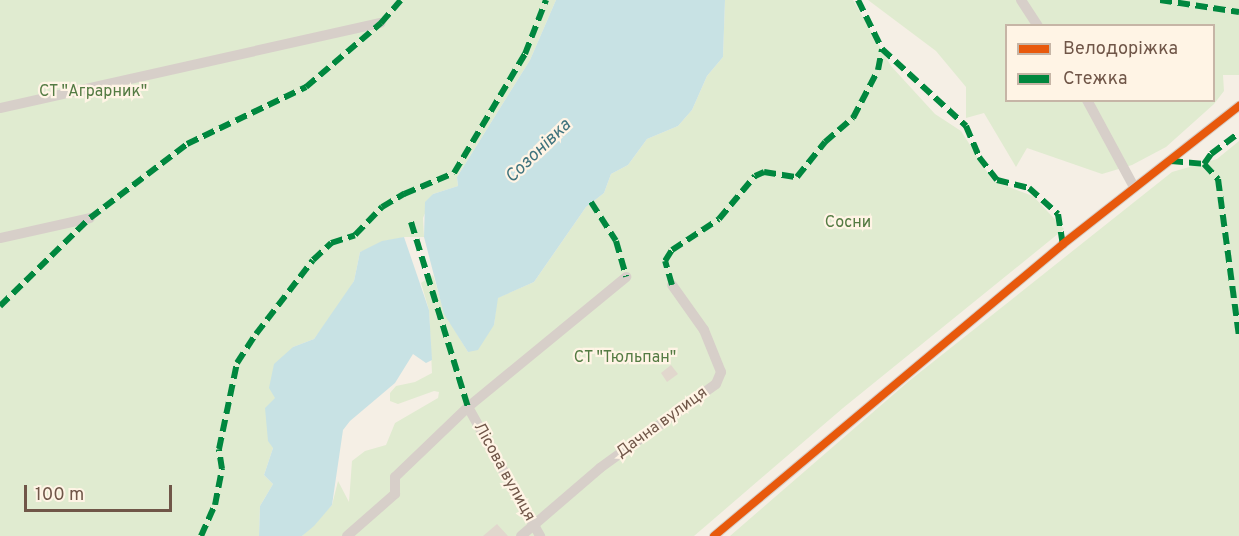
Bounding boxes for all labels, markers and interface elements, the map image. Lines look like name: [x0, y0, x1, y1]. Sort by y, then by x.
legend: [1005, 24, 1215, 102]
text: Велодоріжка: [1063, 38, 1178, 61]
text: Стежка: [1063, 68, 1127, 91]
park label: СТ "Аграрник": [39, 82, 147, 102]
water label: Созонівка: [502, 115, 576, 189]
park label: Сосни: [825, 213, 871, 233]
park label: СТ "Тюльпан": [573, 348, 677, 368]
street label: Дачна вулиця: [613, 383, 711, 463]
street label: Лісова вулиця: [469, 419, 539, 525]
scale bar: [27, 473, 176, 511]
text: 100 m: [35, 484, 84, 507]

